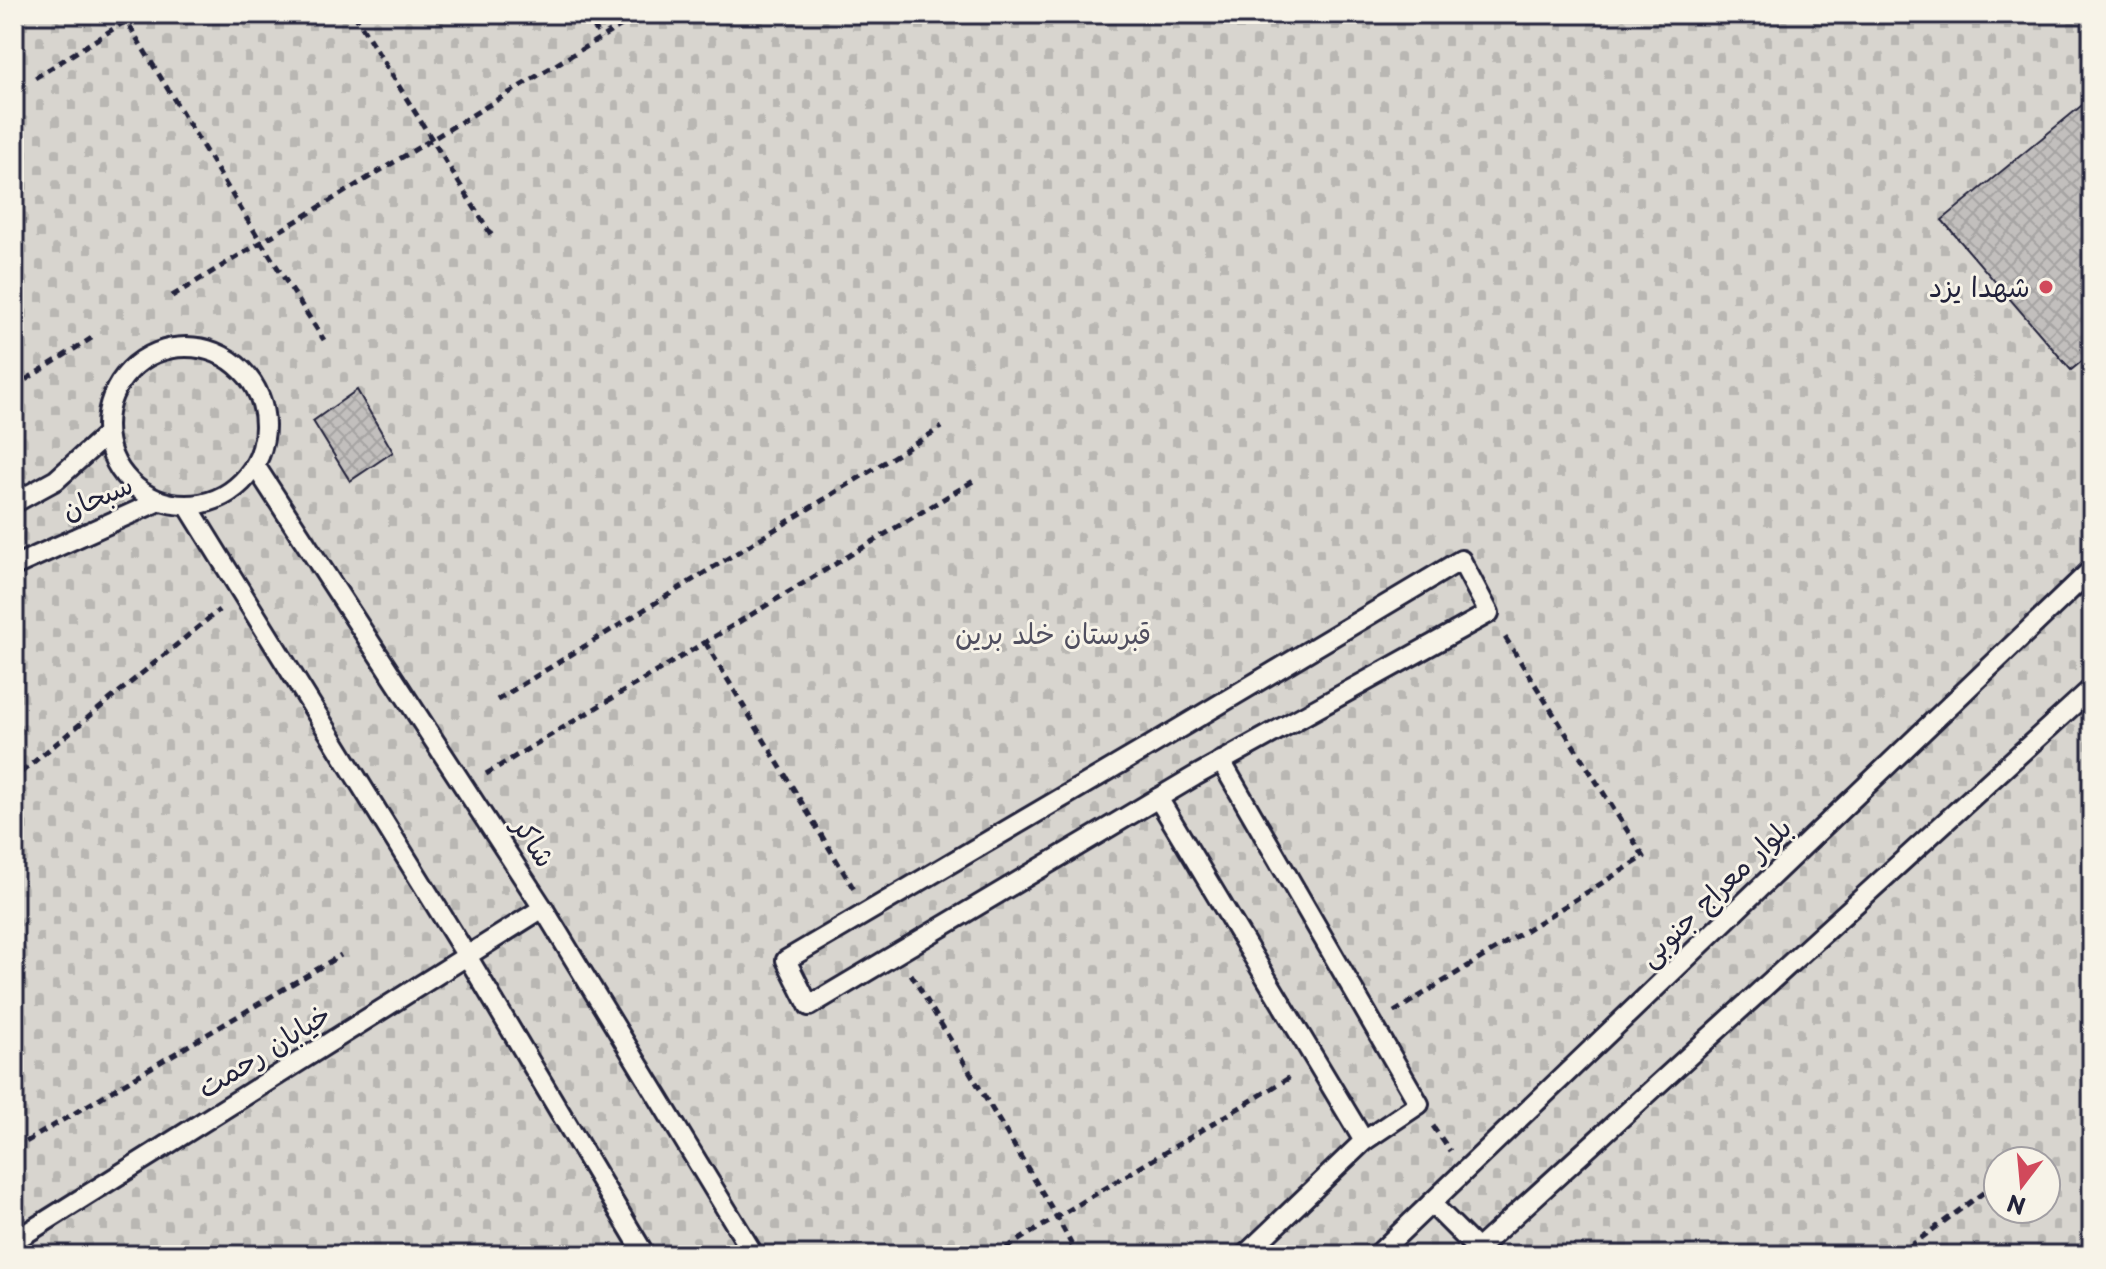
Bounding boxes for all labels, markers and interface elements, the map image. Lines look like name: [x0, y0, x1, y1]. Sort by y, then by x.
place label: شهدا یزد: [1929, 264, 2030, 307]
marker: شهدا یزد: [2037, 278, 2055, 296]
street label: سبحان: [54, 461, 139, 530]
park label: قبرستان خلد برین: [955, 611, 1151, 654]
street label: شاکر: [502, 806, 568, 875]
street label: بلوار معراج جنوبی: [1627, 806, 1801, 976]
street label: خیابان رحمت: [188, 992, 338, 1108]
north arrow: [1982, 1145, 2062, 1225]
text: N: [2003, 1187, 2029, 1224]

